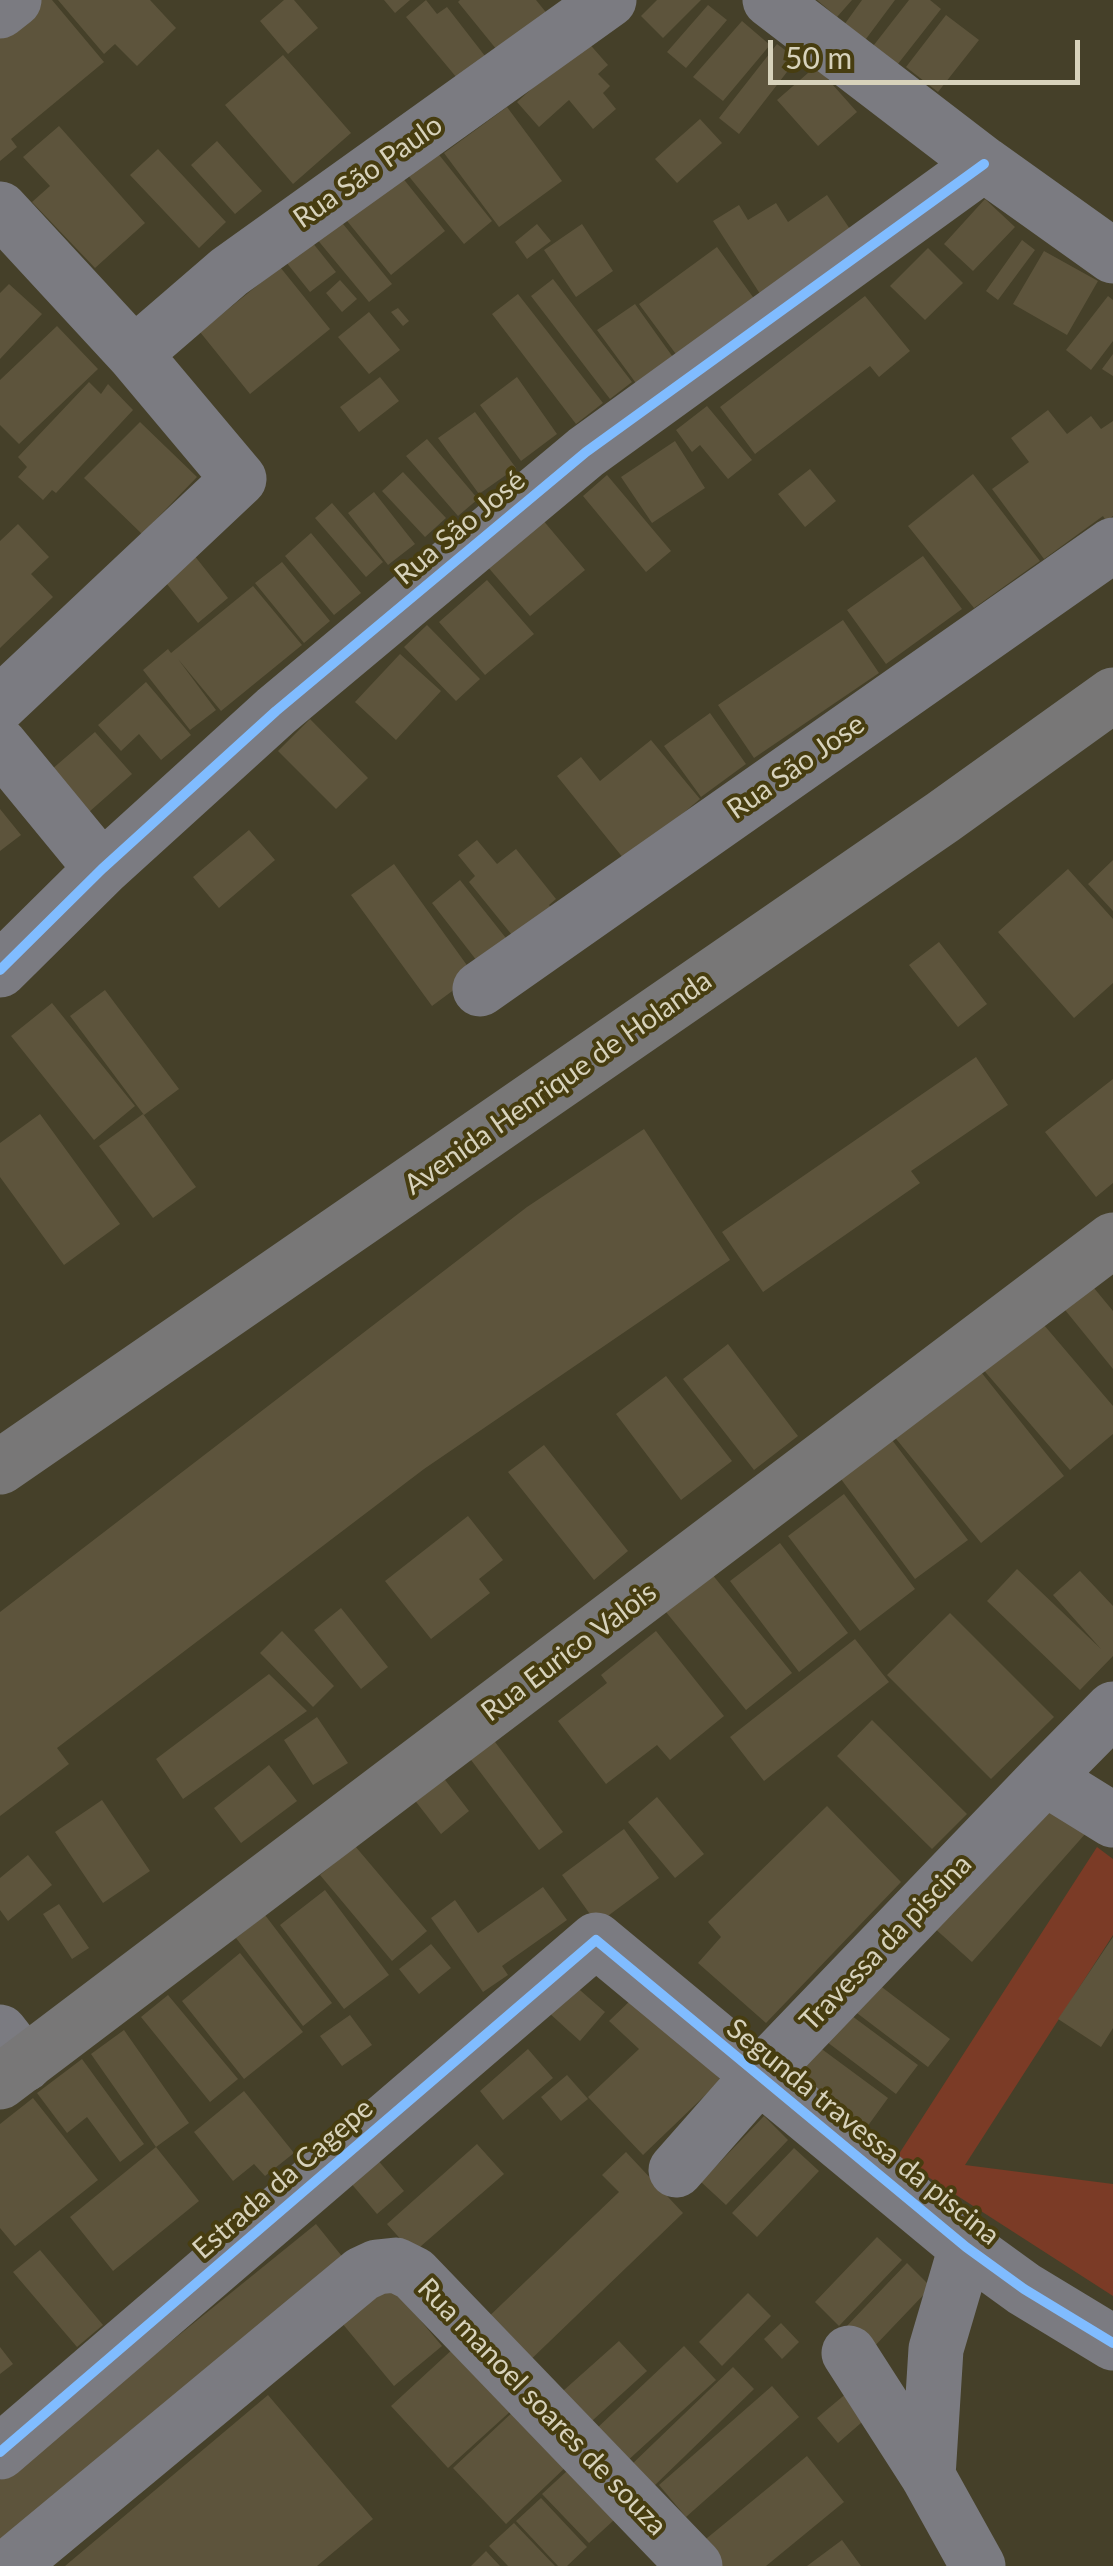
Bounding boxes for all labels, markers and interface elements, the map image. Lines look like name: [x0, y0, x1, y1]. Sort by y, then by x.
scale bar: [773, 20, 1086, 82]
text: 50 m: [785, 39, 852, 75]
street label: Rua São Paulo: [287, 108, 449, 236]
street label: Rua São José: [388, 464, 532, 592]
street label: Rua São Jose: [721, 707, 871, 827]
street label: Avenida Henrique de Holanda: [398, 964, 718, 1202]
street label: Rua Eurico Valois: [475, 1575, 663, 1729]
street label: Travessa da piscina: [793, 1848, 979, 2038]
street label: Segunda travessa da piscina: [720, 2012, 1006, 2252]
street label: Estrada da Cagepe: [186, 2092, 380, 2266]
street label: Rua manoel soares de souza: [410, 2272, 674, 2542]

